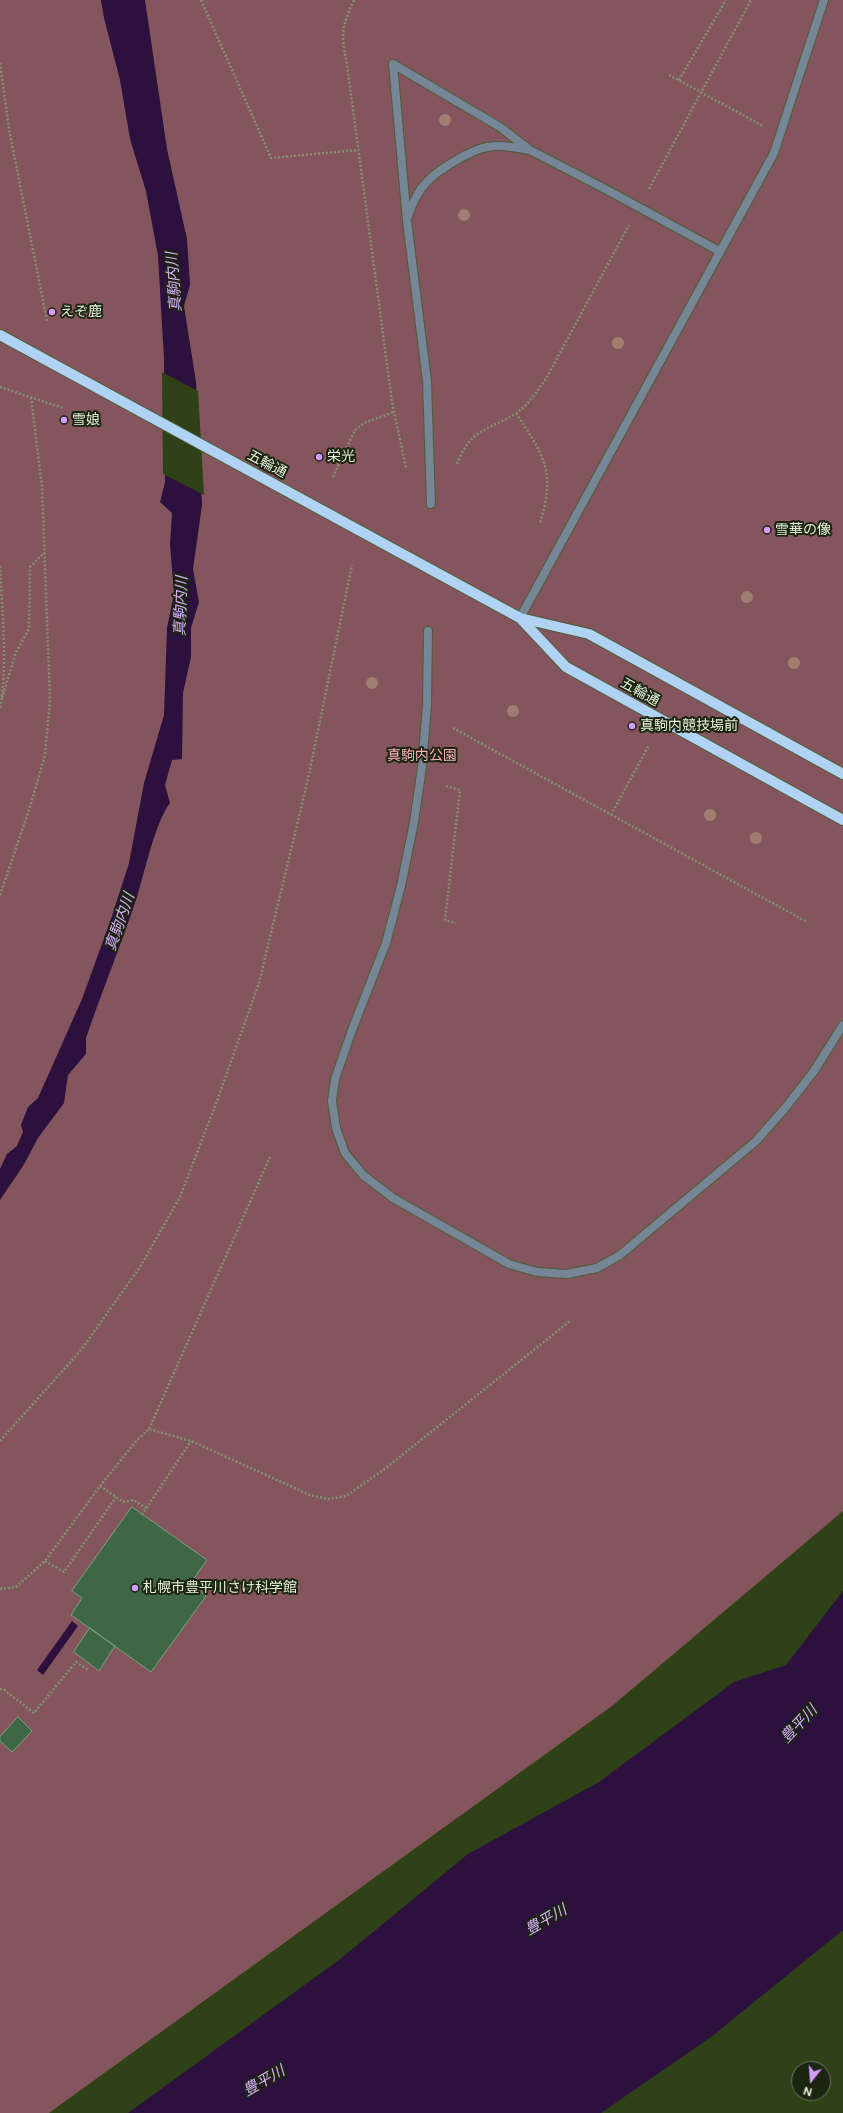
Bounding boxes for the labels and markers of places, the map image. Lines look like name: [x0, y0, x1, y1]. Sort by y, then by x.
place label: えぞ鹿: [60, 304, 102, 320]
marker: えぞ鹿: [47, 307, 57, 317]
place label: 雪娘: [72, 412, 100, 428]
marker: 雪娘: [59, 415, 69, 425]
place label: 栄光: [327, 449, 355, 465]
marker: 栄光: [314, 452, 324, 462]
place label: 雪華の像: [775, 522, 831, 538]
marker: 雪華の像: [762, 525, 772, 535]
place label: 真駒内競技場前: [640, 718, 738, 734]
marker: 真駒内競技場前: [627, 721, 637, 731]
place label: 札幌市豊平川さけ科学館: [143, 1580, 297, 1596]
marker: 札幌市豊平川さけ科学館: [130, 1583, 140, 1593]

